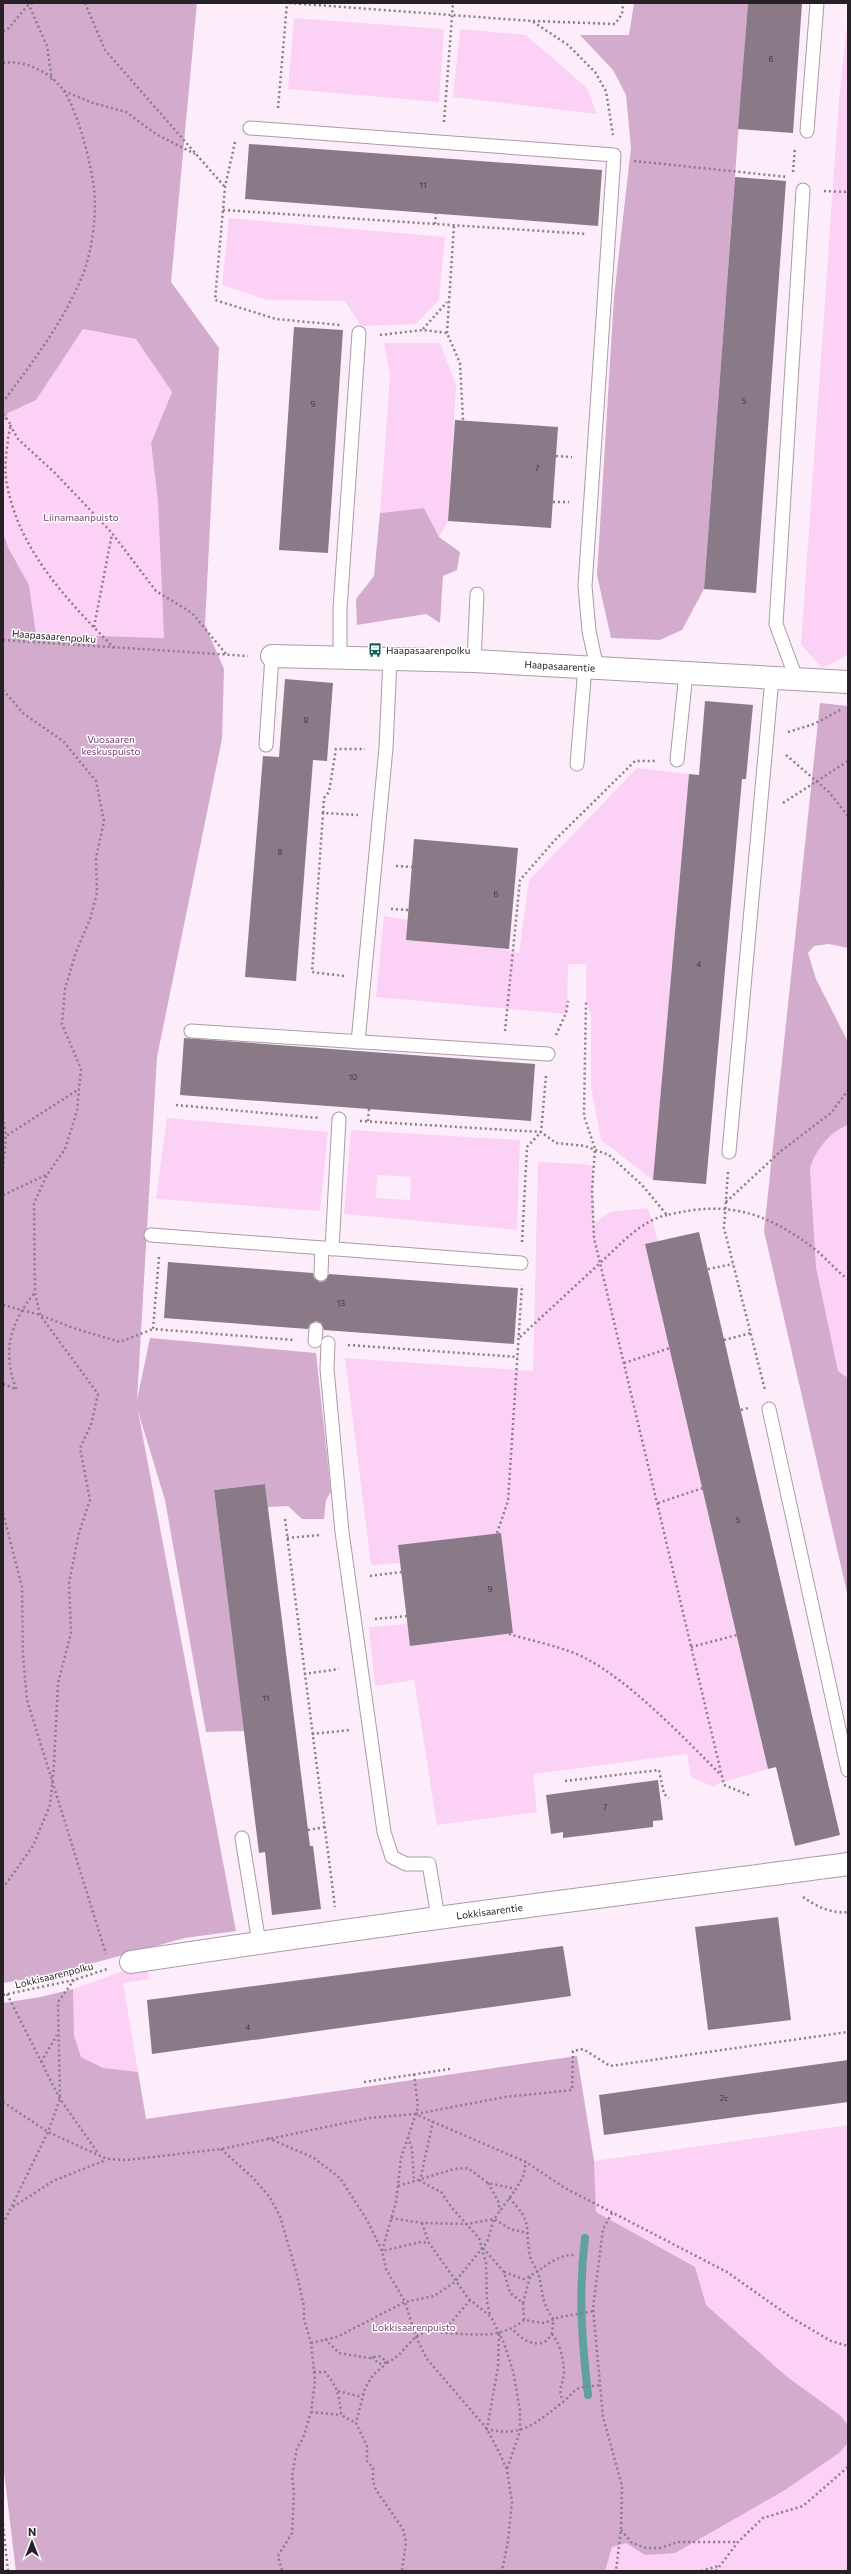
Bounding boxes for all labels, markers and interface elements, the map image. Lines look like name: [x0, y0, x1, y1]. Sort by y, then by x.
house number: 6: [769, 54, 774, 64]
house number: 11: [420, 180, 426, 190]
house number: 5: [742, 396, 747, 406]
house number: 9: [311, 399, 316, 409]
house number: 7: [535, 463, 539, 473]
park label: Liinamaanpuisto: [43, 511, 119, 523]
street label: Haapasaarenpolku: [11, 627, 97, 645]
bus stop icon: Haapasaarenpolku: [367, 642, 383, 658]
place label: Haapasaarenpolku: [386, 644, 470, 656]
street label: Haapasaarentie: [524, 658, 596, 674]
house number: 8: [304, 715, 309, 725]
park label: Vuosaaren keskuspuisto: [81, 733, 141, 757]
house number: 8: [278, 847, 283, 857]
house number: 6: [494, 889, 499, 899]
house number: 4: [697, 959, 702, 969]
house number: 10: [349, 1072, 357, 1082]
house number: 13: [337, 1298, 345, 1308]
house number: 5: [736, 1515, 741, 1525]
house number: 9: [488, 1584, 493, 1594]
house number: 11: [263, 1693, 269, 1703]
house number: 7: [603, 1802, 607, 1812]
street label: Lokkisaarentie: [455, 1901, 523, 1922]
street label: Lokkisaarenpolku: [14, 1959, 94, 1991]
house number: 4: [246, 2022, 251, 2032]
house number: 2c: [720, 2093, 728, 2103]
park label: Lokkisaarenpuisto: [372, 2321, 456, 2333]
north arrow: [12, 2522, 52, 2562]
text: N: [28, 2525, 36, 2538]

